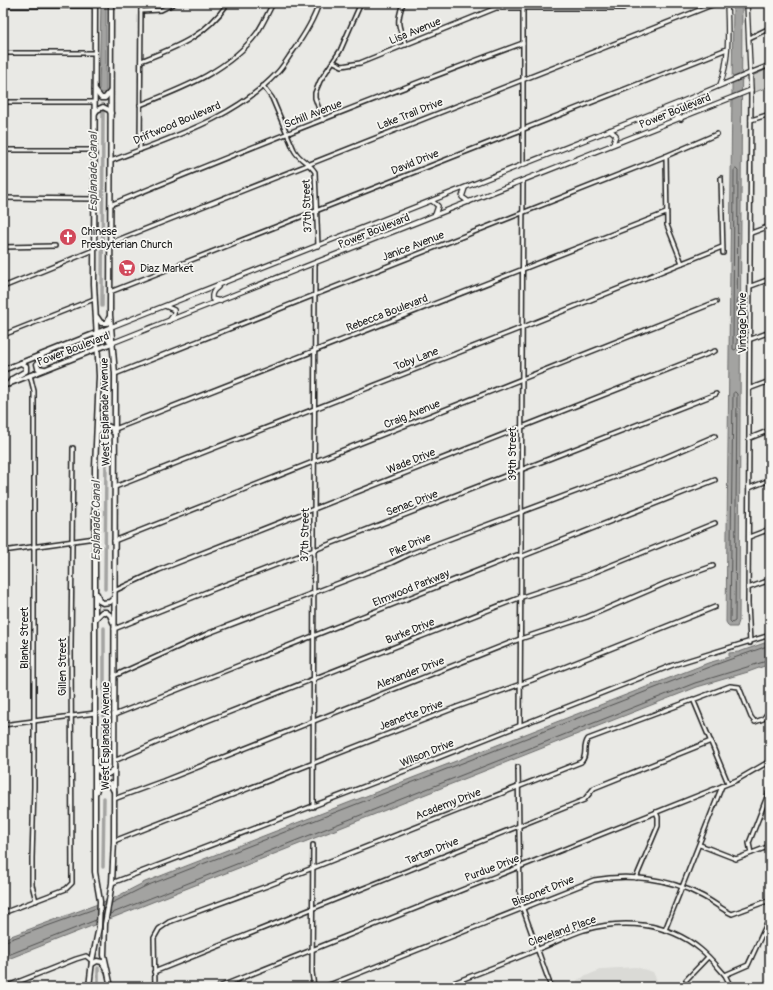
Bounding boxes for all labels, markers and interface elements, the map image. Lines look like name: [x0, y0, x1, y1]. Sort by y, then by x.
street label: Lisa Avenue: [387, 15, 443, 47]
street label: Power Boulevard: [637, 91, 713, 131]
street label: Lake Trail Drive: [375, 95, 445, 132]
street label: Schill Avenue: [282, 97, 344, 131]
street label: Driftwood Boulevard: [131, 99, 223, 147]
water label: Esplanade Canal: [86, 131, 101, 212]
street label: David Drive: [389, 146, 441, 177]
street label: 37th Street: [300, 178, 314, 233]
street label: Power Boulevard: [336, 211, 412, 251]
place label: Chinese Presbyterian Church: [81, 225, 172, 251]
church icon: Chinese Presbyterian Church: [58, 227, 78, 247]
street label: Janice Avenue: [380, 228, 446, 264]
supermarket icon: Diaz Market: [117, 258, 137, 278]
place label: Diaz Market: [140, 262, 194, 275]
street label: Rebecca Boulevard: [344, 291, 430, 335]
street label: Vintage Drive: [736, 292, 749, 353]
street label: Power Boulevard: [35, 329, 111, 369]
street label: Toby Lane: [392, 344, 441, 373]
street label: West Esplanade Avenue: [98, 357, 112, 466]
street label: Craig Avenue: [382, 397, 443, 431]
street label: 39th Street: [506, 427, 519, 481]
street label: Wade Drive: [385, 445, 438, 477]
water label: Esplanade Canal: [89, 480, 104, 561]
street label: Senac Drive: [384, 487, 440, 519]
street label: 37th Street: [298, 507, 312, 562]
street label: Pike Drive: [387, 530, 433, 560]
street label: Elmwood Parkway: [371, 567, 452, 609]
street label: Blanke Street: [18, 606, 31, 669]
street label: Burke Drive: [384, 615, 437, 647]
street label: Gillen Street: [56, 637, 69, 696]
street label: Alexander Drive: [374, 654, 447, 692]
street label: West Esplanade Avenue: [99, 681, 112, 790]
street label: Jeanette Drive: [377, 697, 445, 733]
street label: Wilson Drive: [398, 736, 456, 770]
street label: Academy Drive: [413, 785, 483, 822]
street label: Tartan Drive: [404, 834, 461, 867]
street label: Purdue Drive: [463, 851, 522, 884]
street label: Bissonet Drive: [510, 872, 576, 909]
street label: Cleveland Place: [526, 912, 598, 949]

